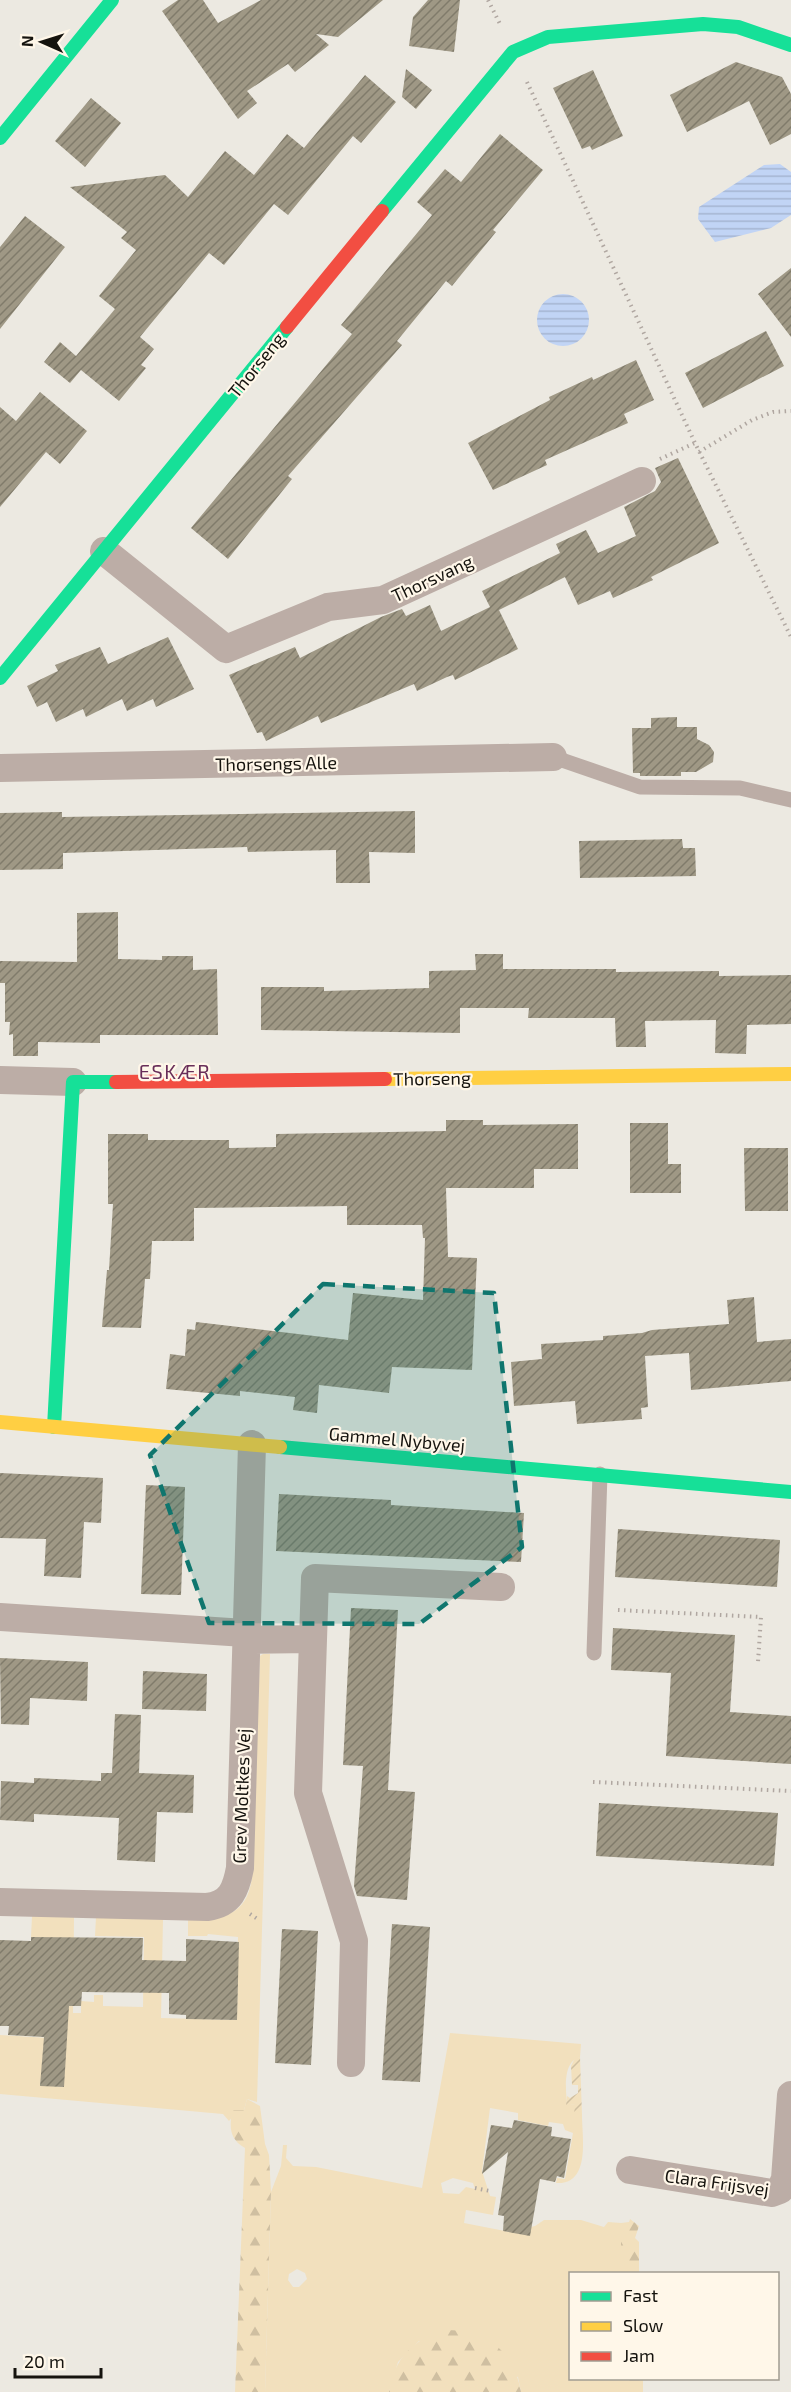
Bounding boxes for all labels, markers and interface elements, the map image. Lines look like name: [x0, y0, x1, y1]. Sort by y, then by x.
north arrow: [12, 12, 72, 72]
text: N: [17, 35, 36, 47]
street label: Thorseng: [223, 328, 289, 402]
street label: Thorsvang: [388, 550, 476, 606]
street label: Thorsengs Alle: [215, 751, 337, 775]
district label: ESKÆR: [139, 1059, 211, 1083]
street label: Thorseng: [393, 1066, 471, 1090]
street label: Gammel Nybyvej: [328, 1422, 466, 1456]
street label: Grev Moltkes Vej: [228, 1728, 254, 1864]
street label: Clara Frijsvej: [664, 2164, 770, 2200]
legend: [569, 2272, 779, 2380]
text: Fast: [623, 2284, 658, 2306]
text: Slow: [623, 2314, 664, 2336]
scale bar: [15, 2341, 100, 2379]
text: Jam: [623, 2344, 655, 2366]
text: 20 m: [24, 2350, 65, 2372]

